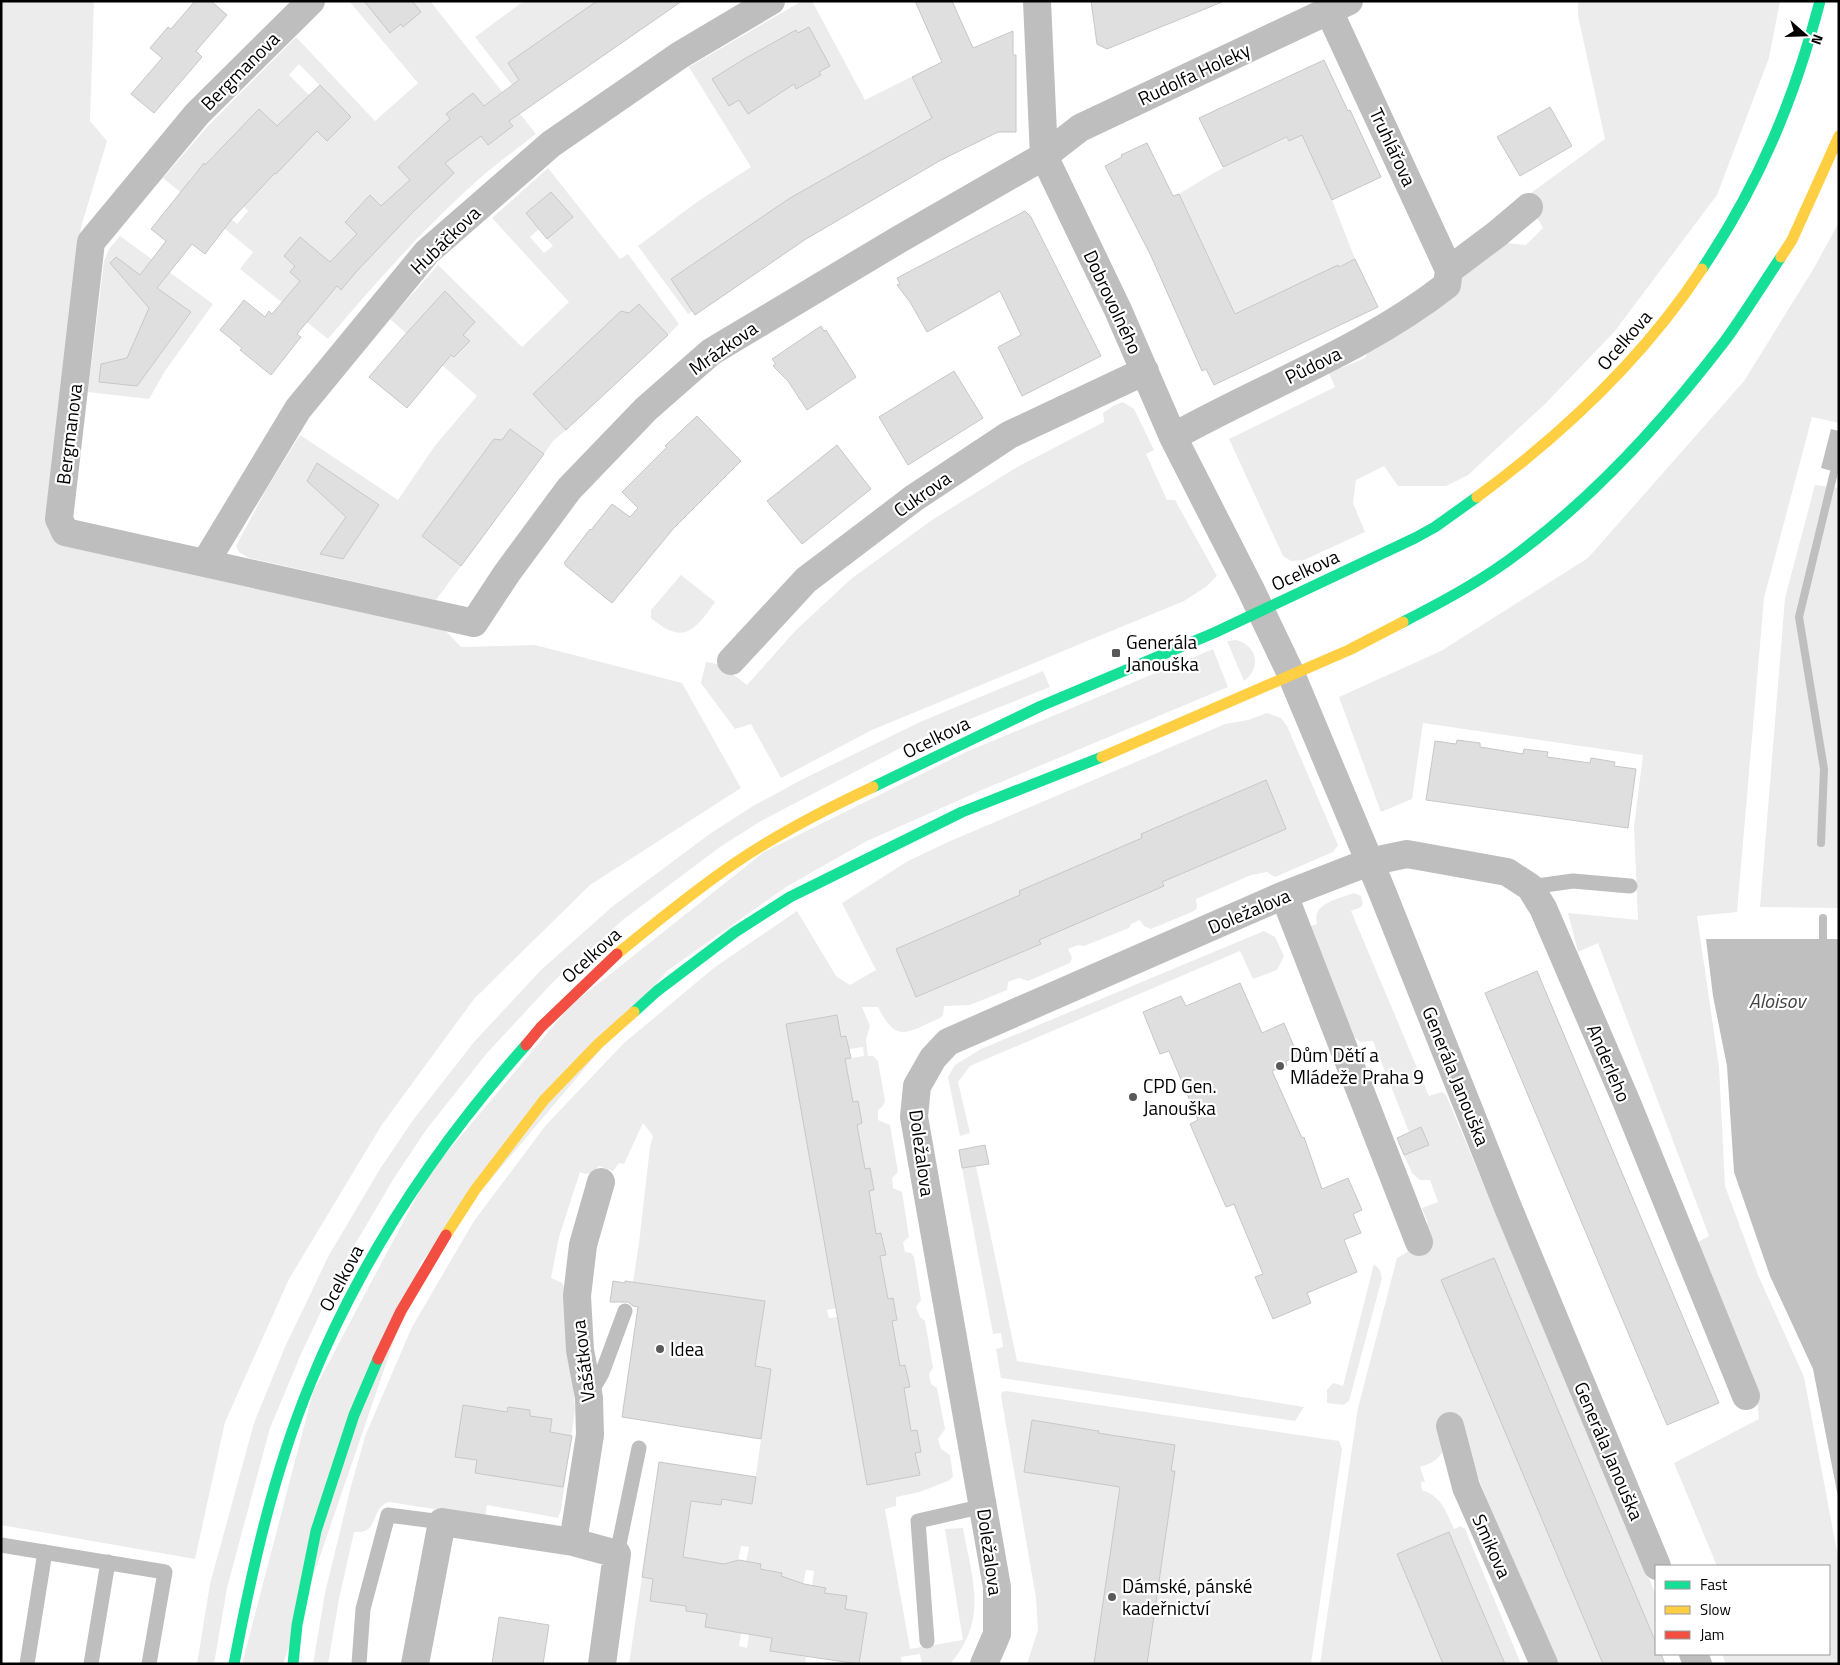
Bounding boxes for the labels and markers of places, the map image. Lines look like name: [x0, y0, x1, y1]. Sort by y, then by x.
place label: Generála Janouška: [1126, 627, 1199, 678]
marker: Generála Janouška: [1110, 647, 1122, 659]
place label: Dům Dětí a Mládeže Praha 9: [1290, 1040, 1424, 1091]
marker: Dům Dětí a Mládeže Praha 9: [1274, 1060, 1286, 1072]
place label: CPD Gen. Janouška: [1143, 1071, 1217, 1122]
marker: CPD Gen. Janouška: [1127, 1091, 1139, 1103]
place label: Idea: [670, 1334, 704, 1363]
marker: Idea: [654, 1343, 666, 1355]
place label: Dámské, pánské kadeřnictví: [1122, 1571, 1252, 1622]
marker: Dámské, pánské kadeřnictví: [1106, 1591, 1118, 1603]

